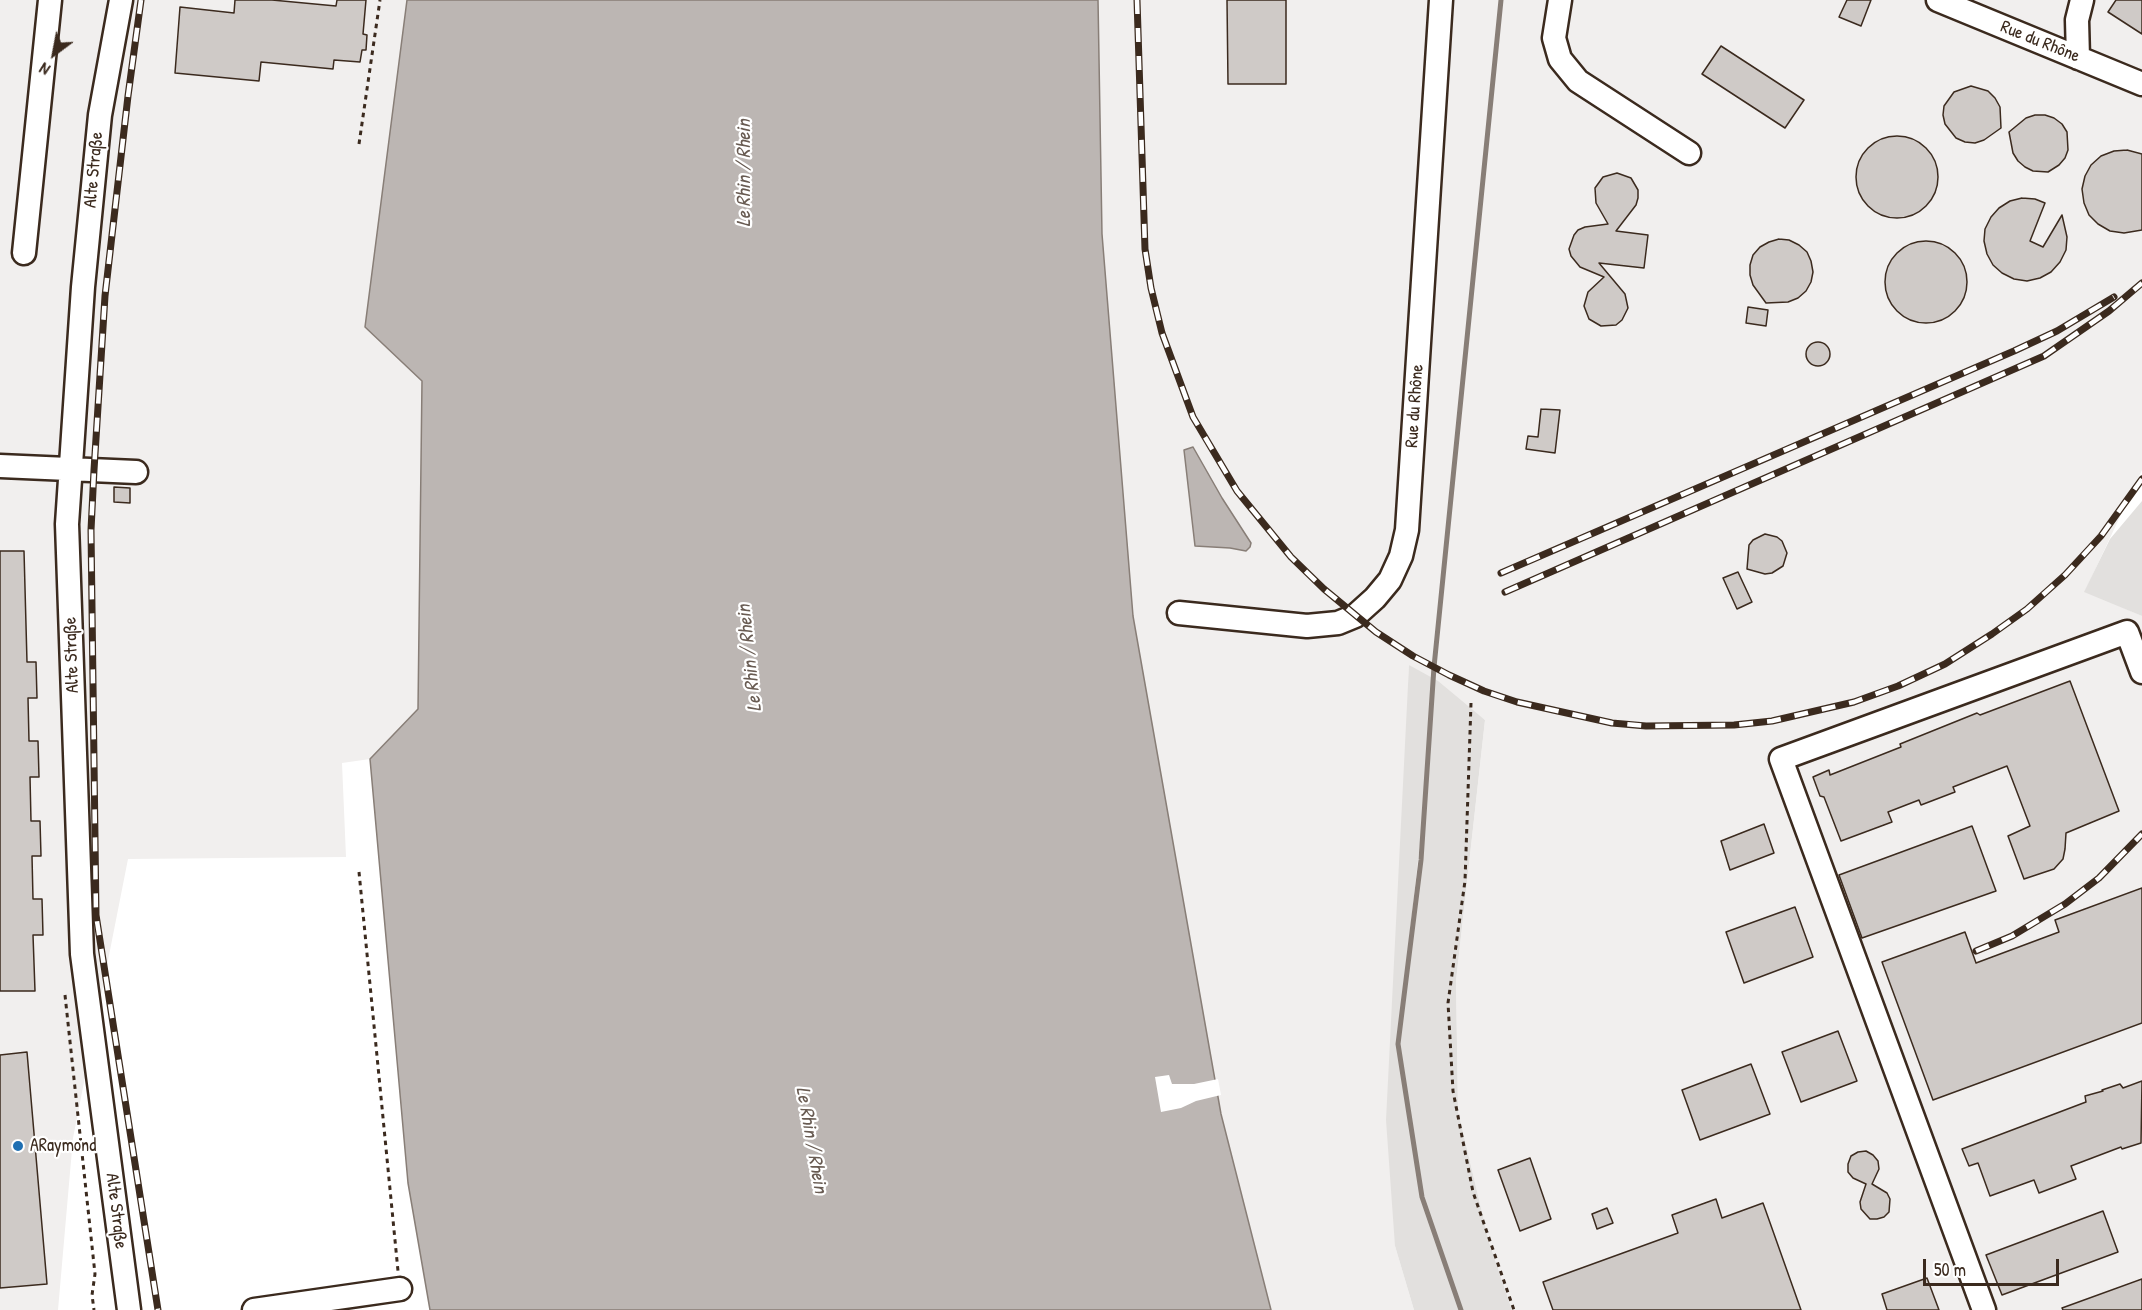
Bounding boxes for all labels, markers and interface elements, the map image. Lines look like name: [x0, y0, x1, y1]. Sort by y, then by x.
street label: Rue du Rhône: [1997, 16, 2083, 68]
north arrow: [24, 24, 84, 84]
text: N: [35, 58, 54, 81]
water label: Le Rhin / Rhein: [733, 119, 757, 227]
street label: Alte Straße: [80, 131, 108, 209]
street label: Rue du Rhône: [1401, 364, 1429, 448]
water label: Le Rhin / Rhein: [732, 603, 768, 713]
street label: Alte Straße: [60, 617, 84, 693]
water label: Le Rhin / Rhein: [790, 1085, 832, 1195]
place label: ARaymond: [30, 1135, 96, 1157]
marker: ARaymond: [11, 1139, 25, 1153]
street label: Alte Straße: [101, 1172, 131, 1250]
scale bar: [1926, 1247, 2062, 1285]
text: 50 m: [1934, 1257, 1966, 1282]

